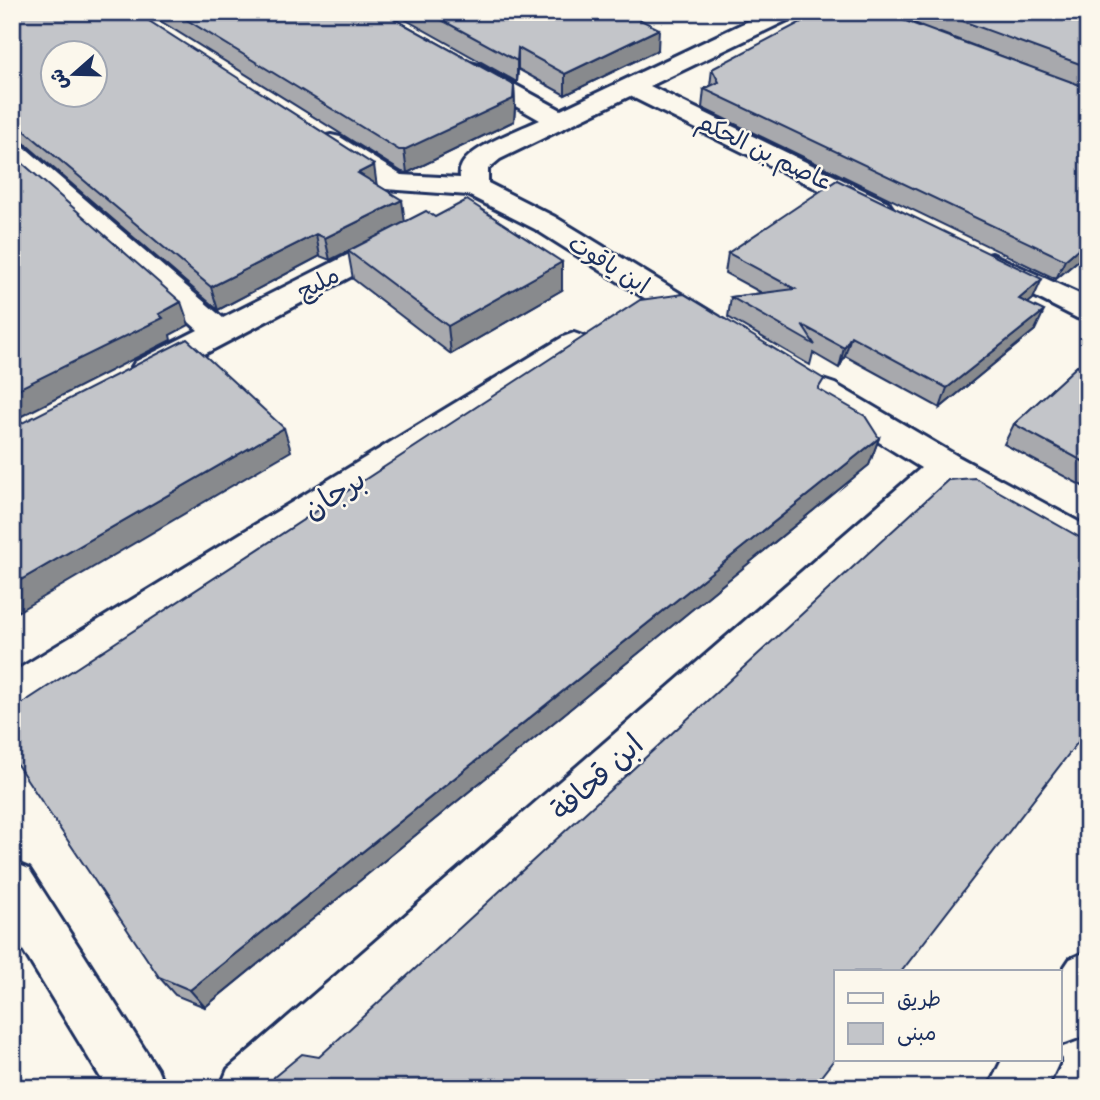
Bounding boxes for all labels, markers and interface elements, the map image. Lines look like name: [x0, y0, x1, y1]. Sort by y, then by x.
north arrow: [38, 38, 108, 108]
text: ش: [44, 65, 74, 93]
street label: عاصم بن الحكم: [691, 106, 838, 201]
street label: ابن ياقوت: [563, 227, 655, 301]
street label: مليح: [292, 260, 345, 307]
street label: برجان: [295, 460, 373, 528]
street label: ابن قحافة: [543, 725, 651, 829]
legend: [834, 970, 1062, 1062]
text: طريق: [897, 986, 941, 1012]
text: مبنى: [897, 1020, 936, 1047]

